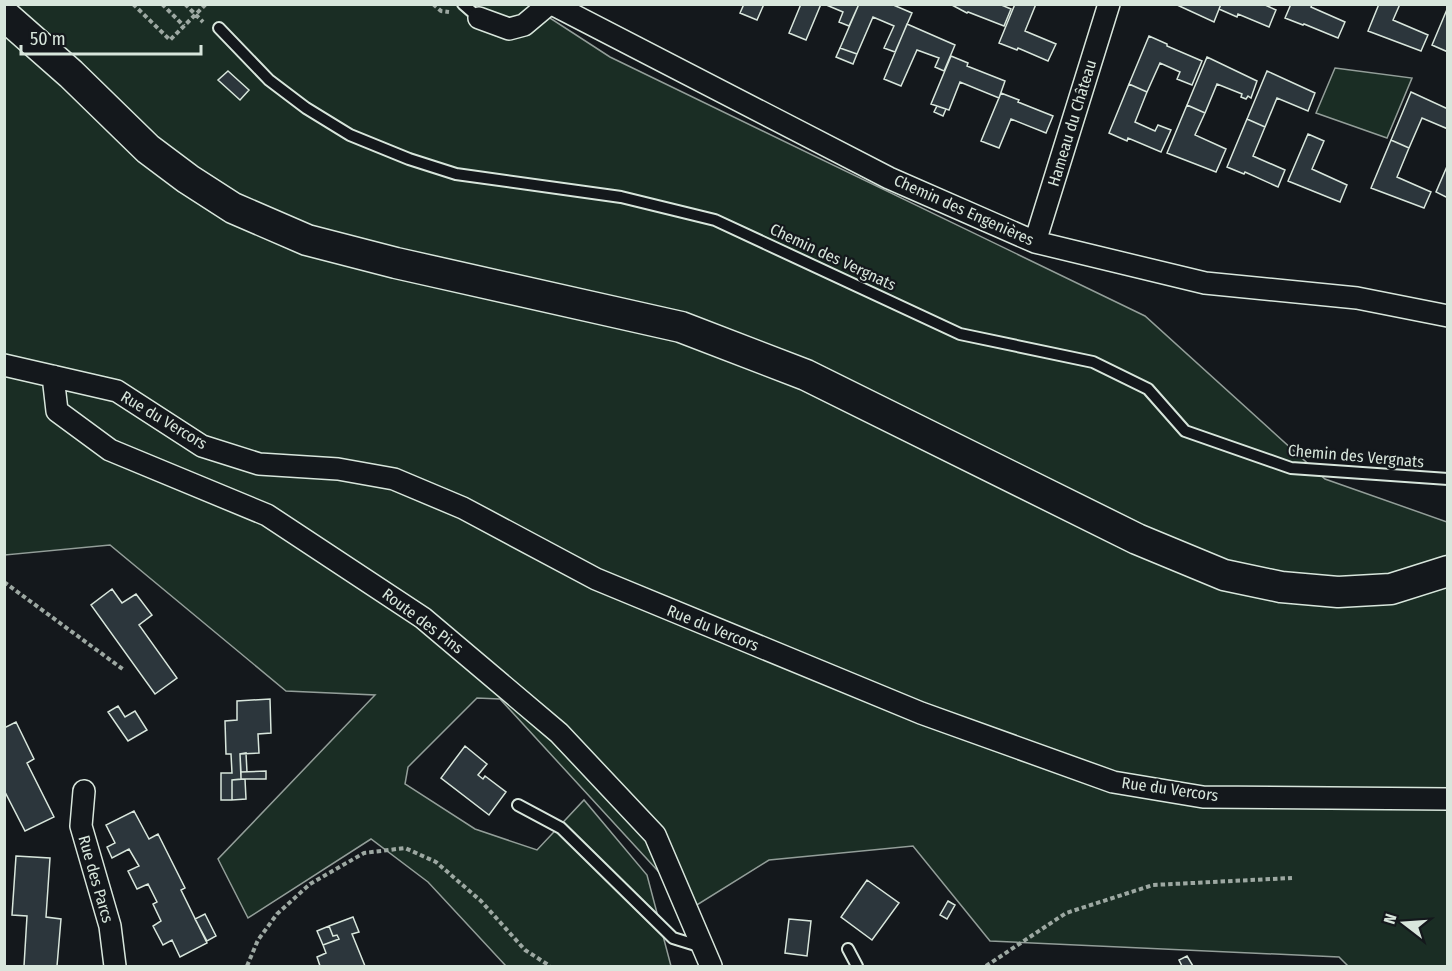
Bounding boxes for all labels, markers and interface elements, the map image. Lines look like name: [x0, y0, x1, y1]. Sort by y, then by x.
scale bar: [21, 18, 201, 56]
text: 50 m: [30, 28, 66, 50]
street label: Hameau du Château: [1044, 57, 1100, 189]
street label: Chemin des Engenières: [891, 171, 1037, 249]
street label: Chemin des Vergnats: [767, 219, 899, 295]
street label: Rue du Vercors: [117, 387, 211, 453]
street label: Chemin des Vergnats: [1287, 441, 1425, 471]
street label: Route des Pins: [379, 584, 467, 658]
street label: Rue du Vercors: [664, 601, 762, 655]
street label: Rue du Vercors: [1120, 773, 1220, 805]
street label: Rue des Parcs: [74, 833, 118, 925]
north arrow: [1374, 893, 1434, 953]
text: N: [1380, 911, 1401, 926]

